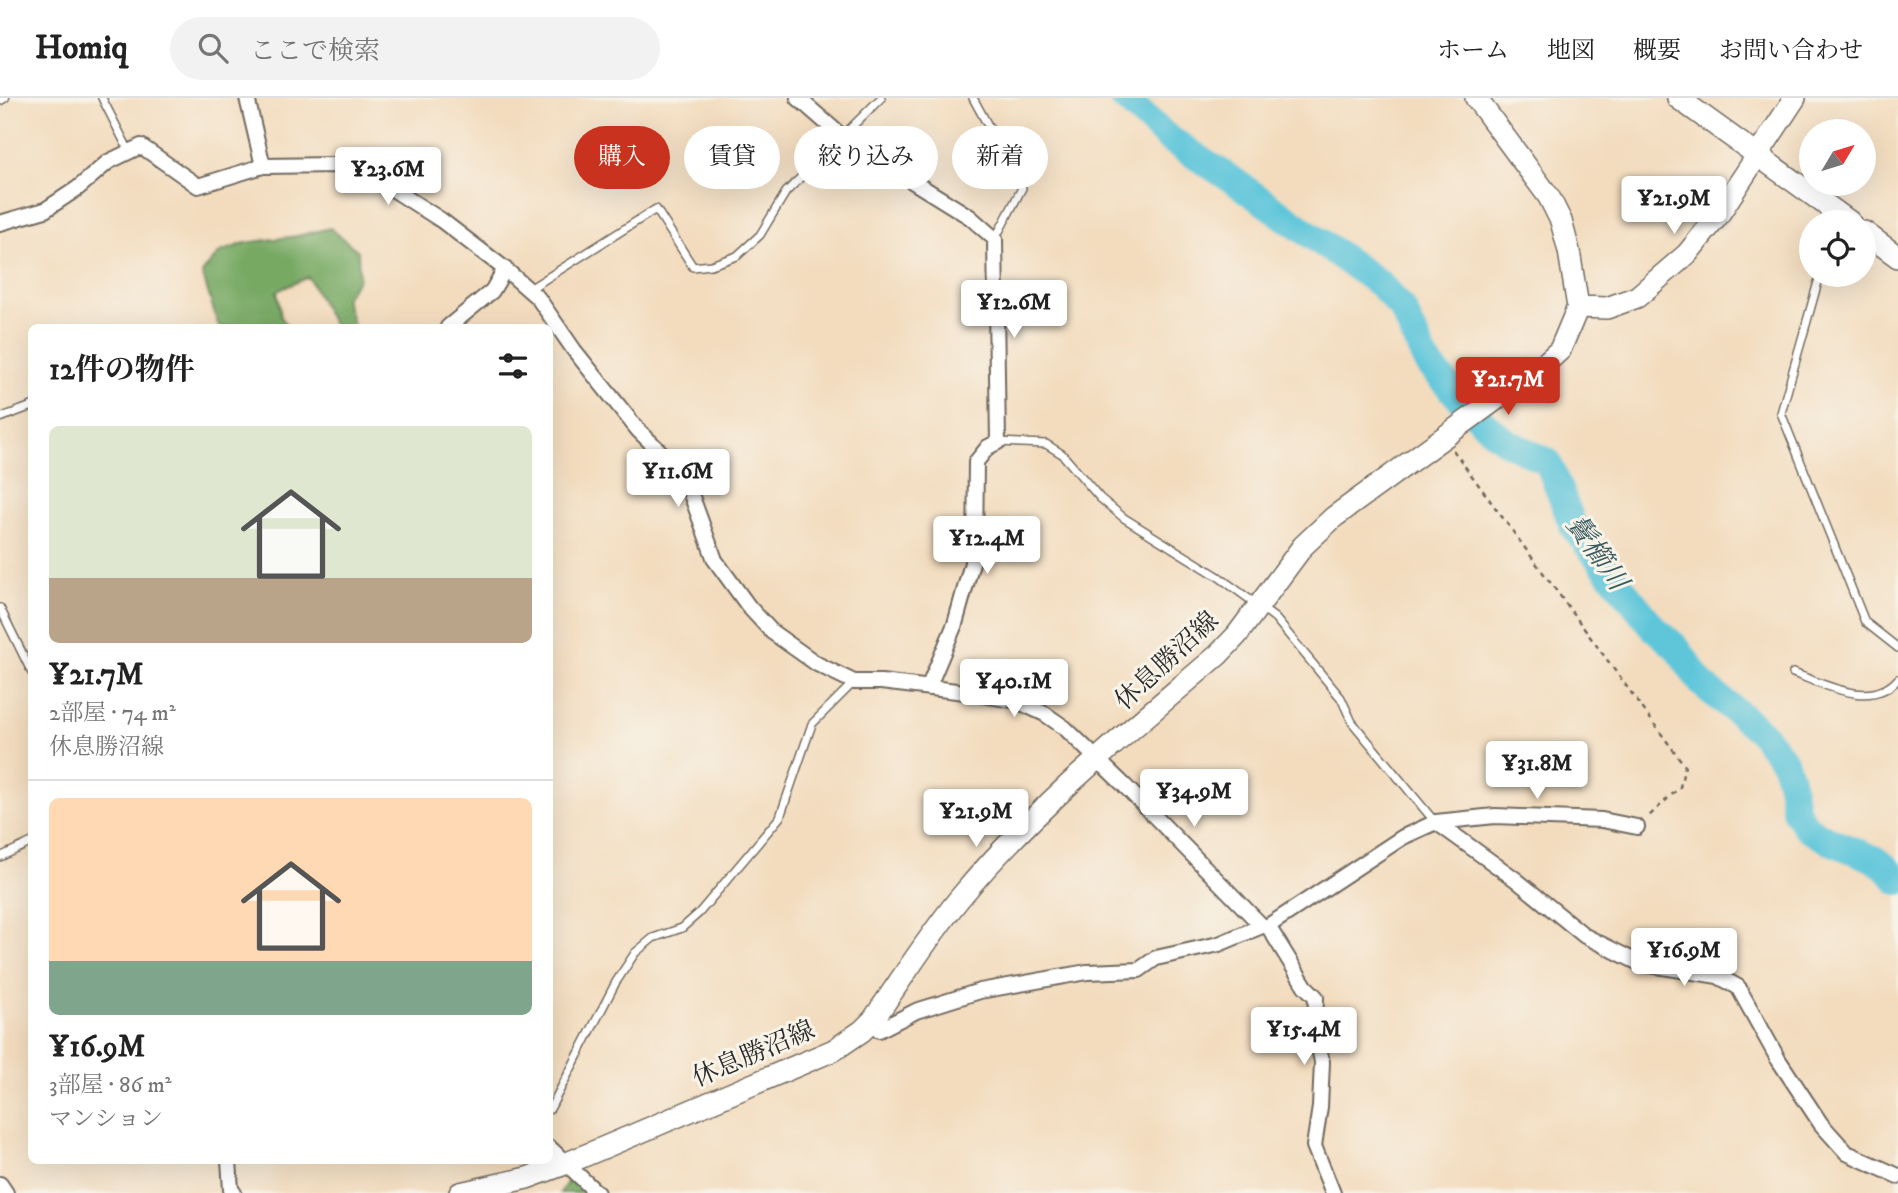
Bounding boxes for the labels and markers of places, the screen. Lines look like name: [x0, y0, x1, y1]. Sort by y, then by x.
pin: ¥23.6M: [331, 148, 445, 207]
pin: ¥21.9M: [1617, 176, 1731, 236]
pin: ¥12.6M: [957, 280, 1071, 340]
pin: ¥21.7M: [1451, 358, 1565, 417]
pin: ¥11.6M: [621, 450, 735, 509]
pin: ¥12.4M: [930, 517, 1044, 576]
pin: ¥40.1M: [957, 660, 1071, 719]
pin: ¥31.8M: [1480, 742, 1594, 801]
pin: ¥34.9M: [1137, 770, 1251, 829]
pin: ¥21.9M: [919, 790, 1033, 849]
pin: ¥16.9M: [1627, 928, 1741, 988]
pin: ¥15.4M: [1247, 1007, 1361, 1067]

